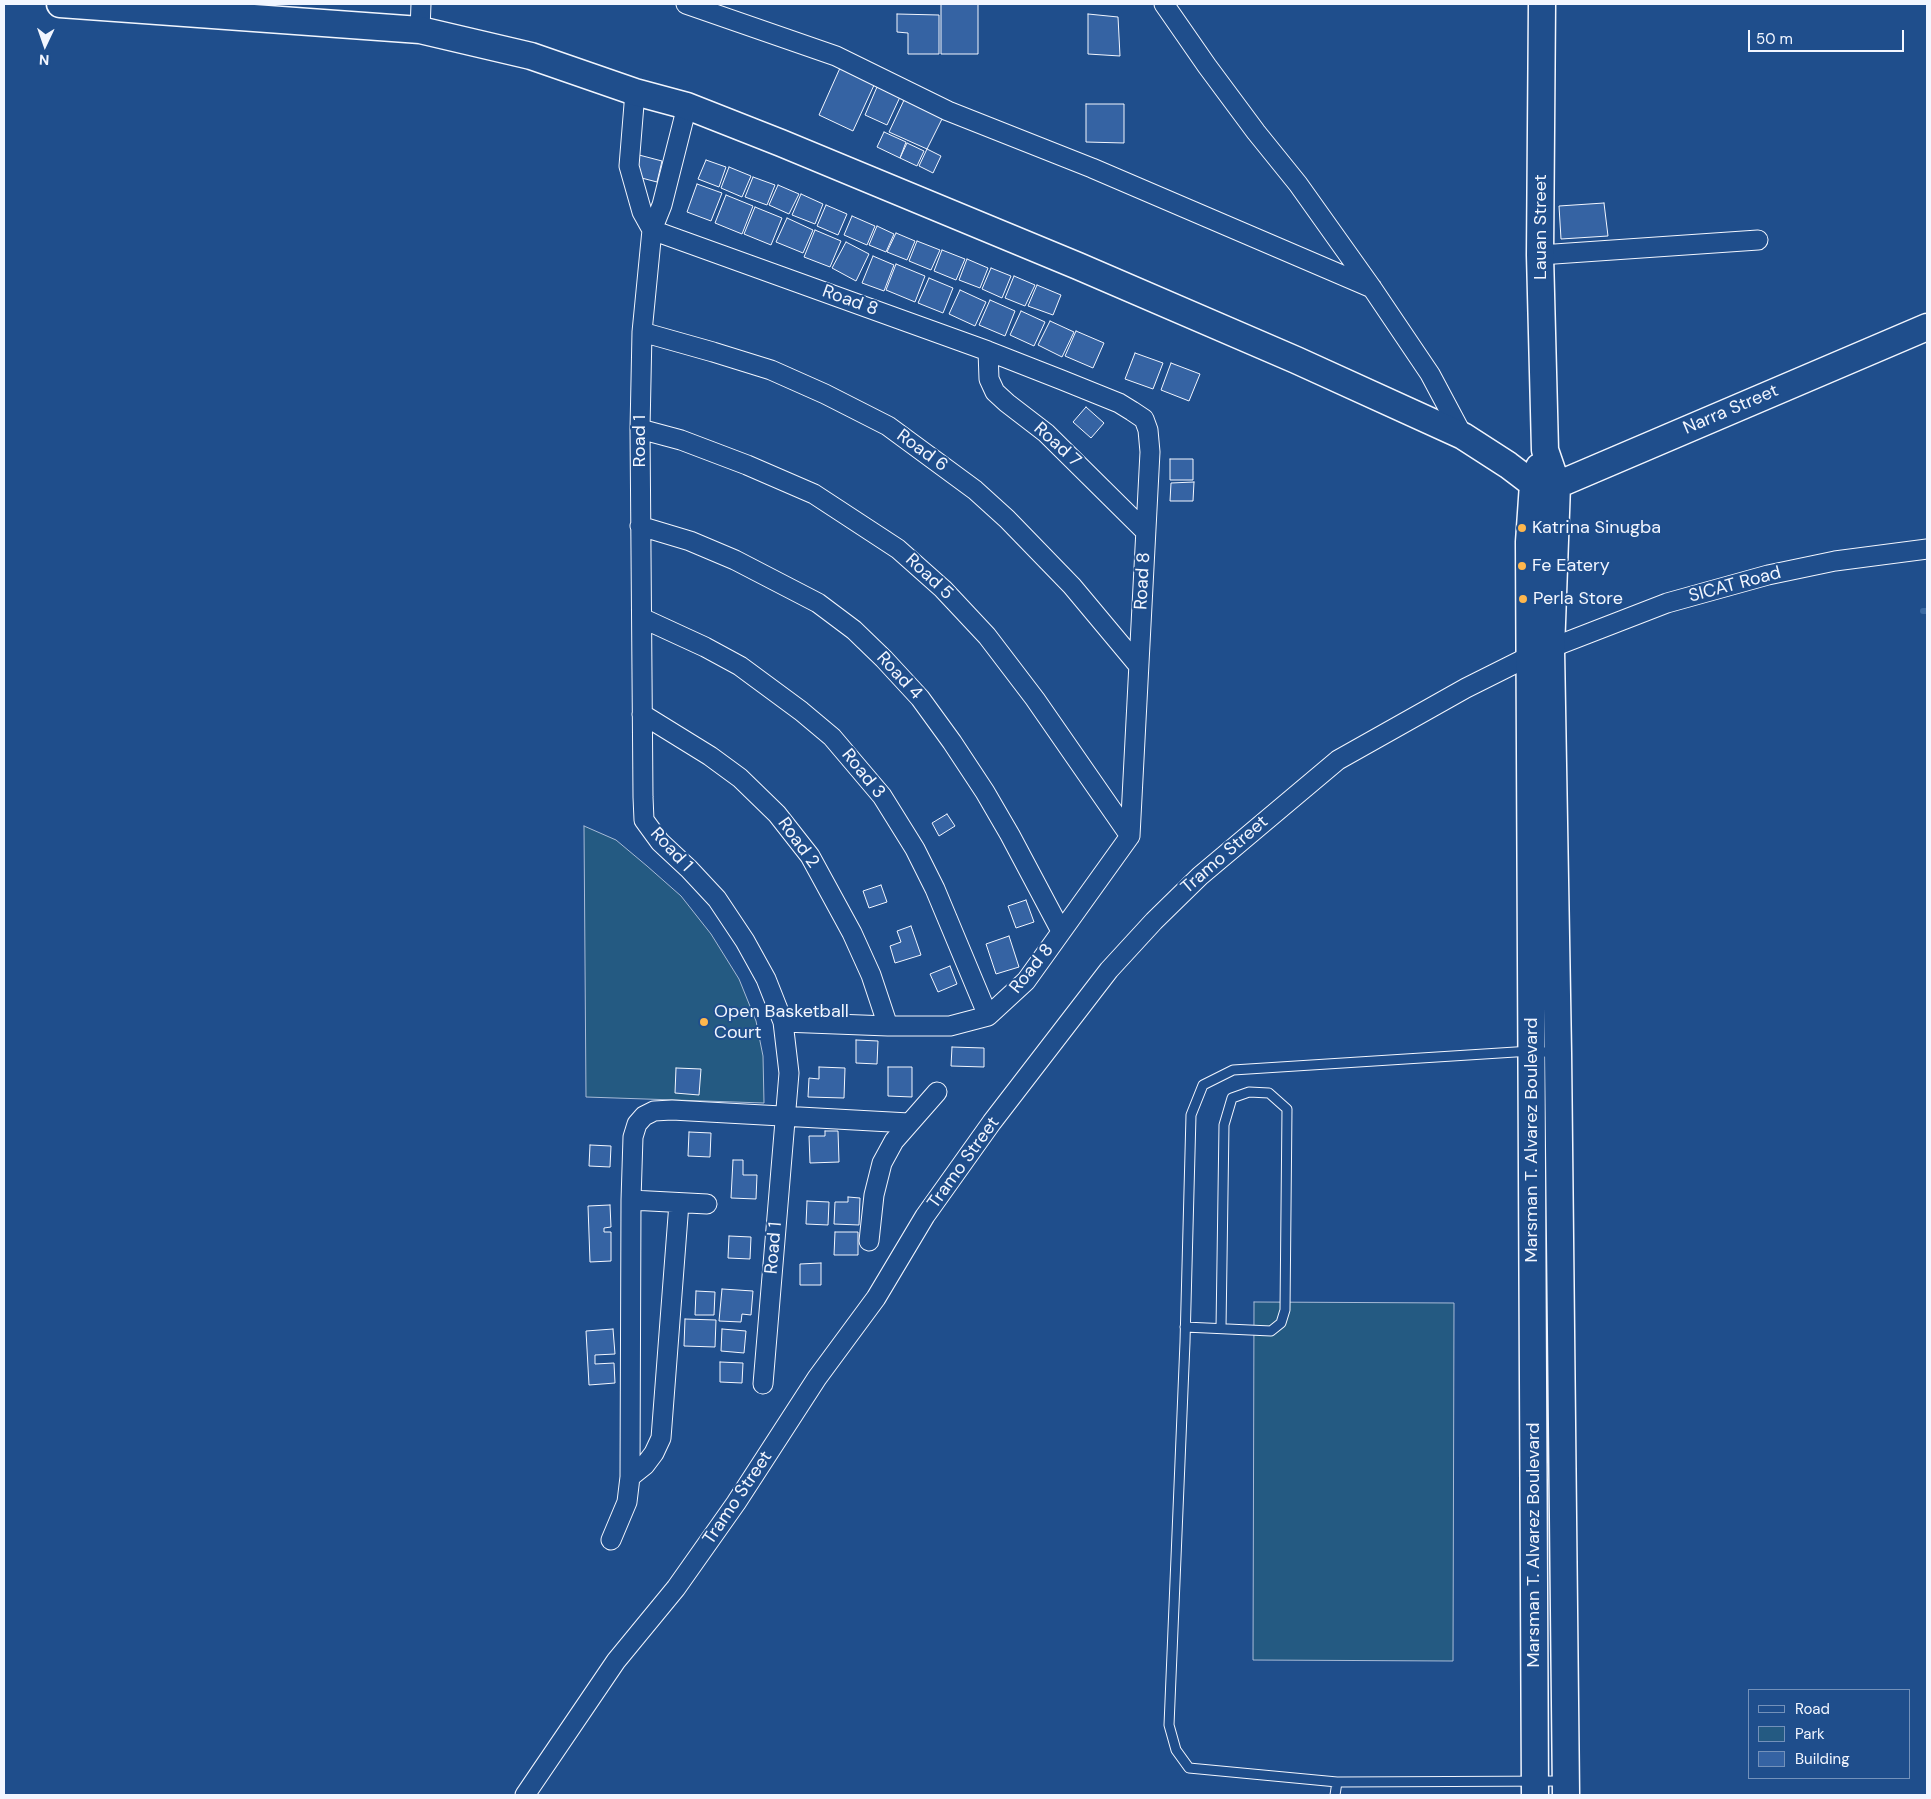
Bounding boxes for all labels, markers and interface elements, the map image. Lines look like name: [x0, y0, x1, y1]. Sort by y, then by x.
north arrow: [20, 20, 70, 70]
scale bar: [1751, 20, 1907, 52]
text: 50 m: [1756, 29, 1793, 49]
text: N: [39, 51, 50, 69]
street label: Lauan Street: [1530, 174, 1552, 280]
street label: Road 8: [819, 281, 881, 321]
street label: Narra Street: [1680, 380, 1782, 440]
street label: Road 1: [629, 415, 651, 467]
street label: Road 7: [1029, 418, 1085, 472]
street label: Road 6: [892, 425, 952, 477]
place label: Katrina Sinugba: [1532, 517, 1661, 539]
marker: Katrina Sinugba: [1516, 522, 1528, 534]
street label: Road 5: [901, 549, 957, 605]
street label: Road 8: [1131, 552, 1155, 610]
place label: Fe Eatery: [1532, 555, 1610, 577]
marker: Fe Eatery: [1516, 560, 1528, 572]
street label: SICAT Road: [1687, 562, 1783, 608]
place label: Perla Store: [1533, 588, 1623, 610]
marker: Perla Store: [1517, 593, 1529, 605]
street label: Road 4: [871, 648, 927, 704]
street label: Road 3: [837, 745, 889, 803]
street label: Tramo Street: [1177, 811, 1273, 899]
street label: Road 2: [772, 814, 824, 872]
street label: Road 1: [645, 824, 697, 876]
street label: Road 8: [1005, 940, 1059, 998]
place label: Open Basketball Court: [714, 1001, 849, 1044]
marker: Open Basketball Court: [698, 1016, 710, 1028]
street label: Marsman T. Alvarez Boulevard: [1521, 1017, 1543, 1263]
street label: Tramo Street: [924, 1113, 1004, 1213]
street label: Road 1: [761, 1221, 787, 1275]
street label: Marsman T. Alvarez Boulevard: [1523, 1422, 1545, 1668]
street label: Tramo Street: [699, 1447, 777, 1549]
legend: [1748, 1689, 1911, 1779]
text: Road: [1795, 1699, 1830, 1719]
text: Park: [1795, 1724, 1825, 1744]
text: Building: [1795, 1749, 1850, 1769]

